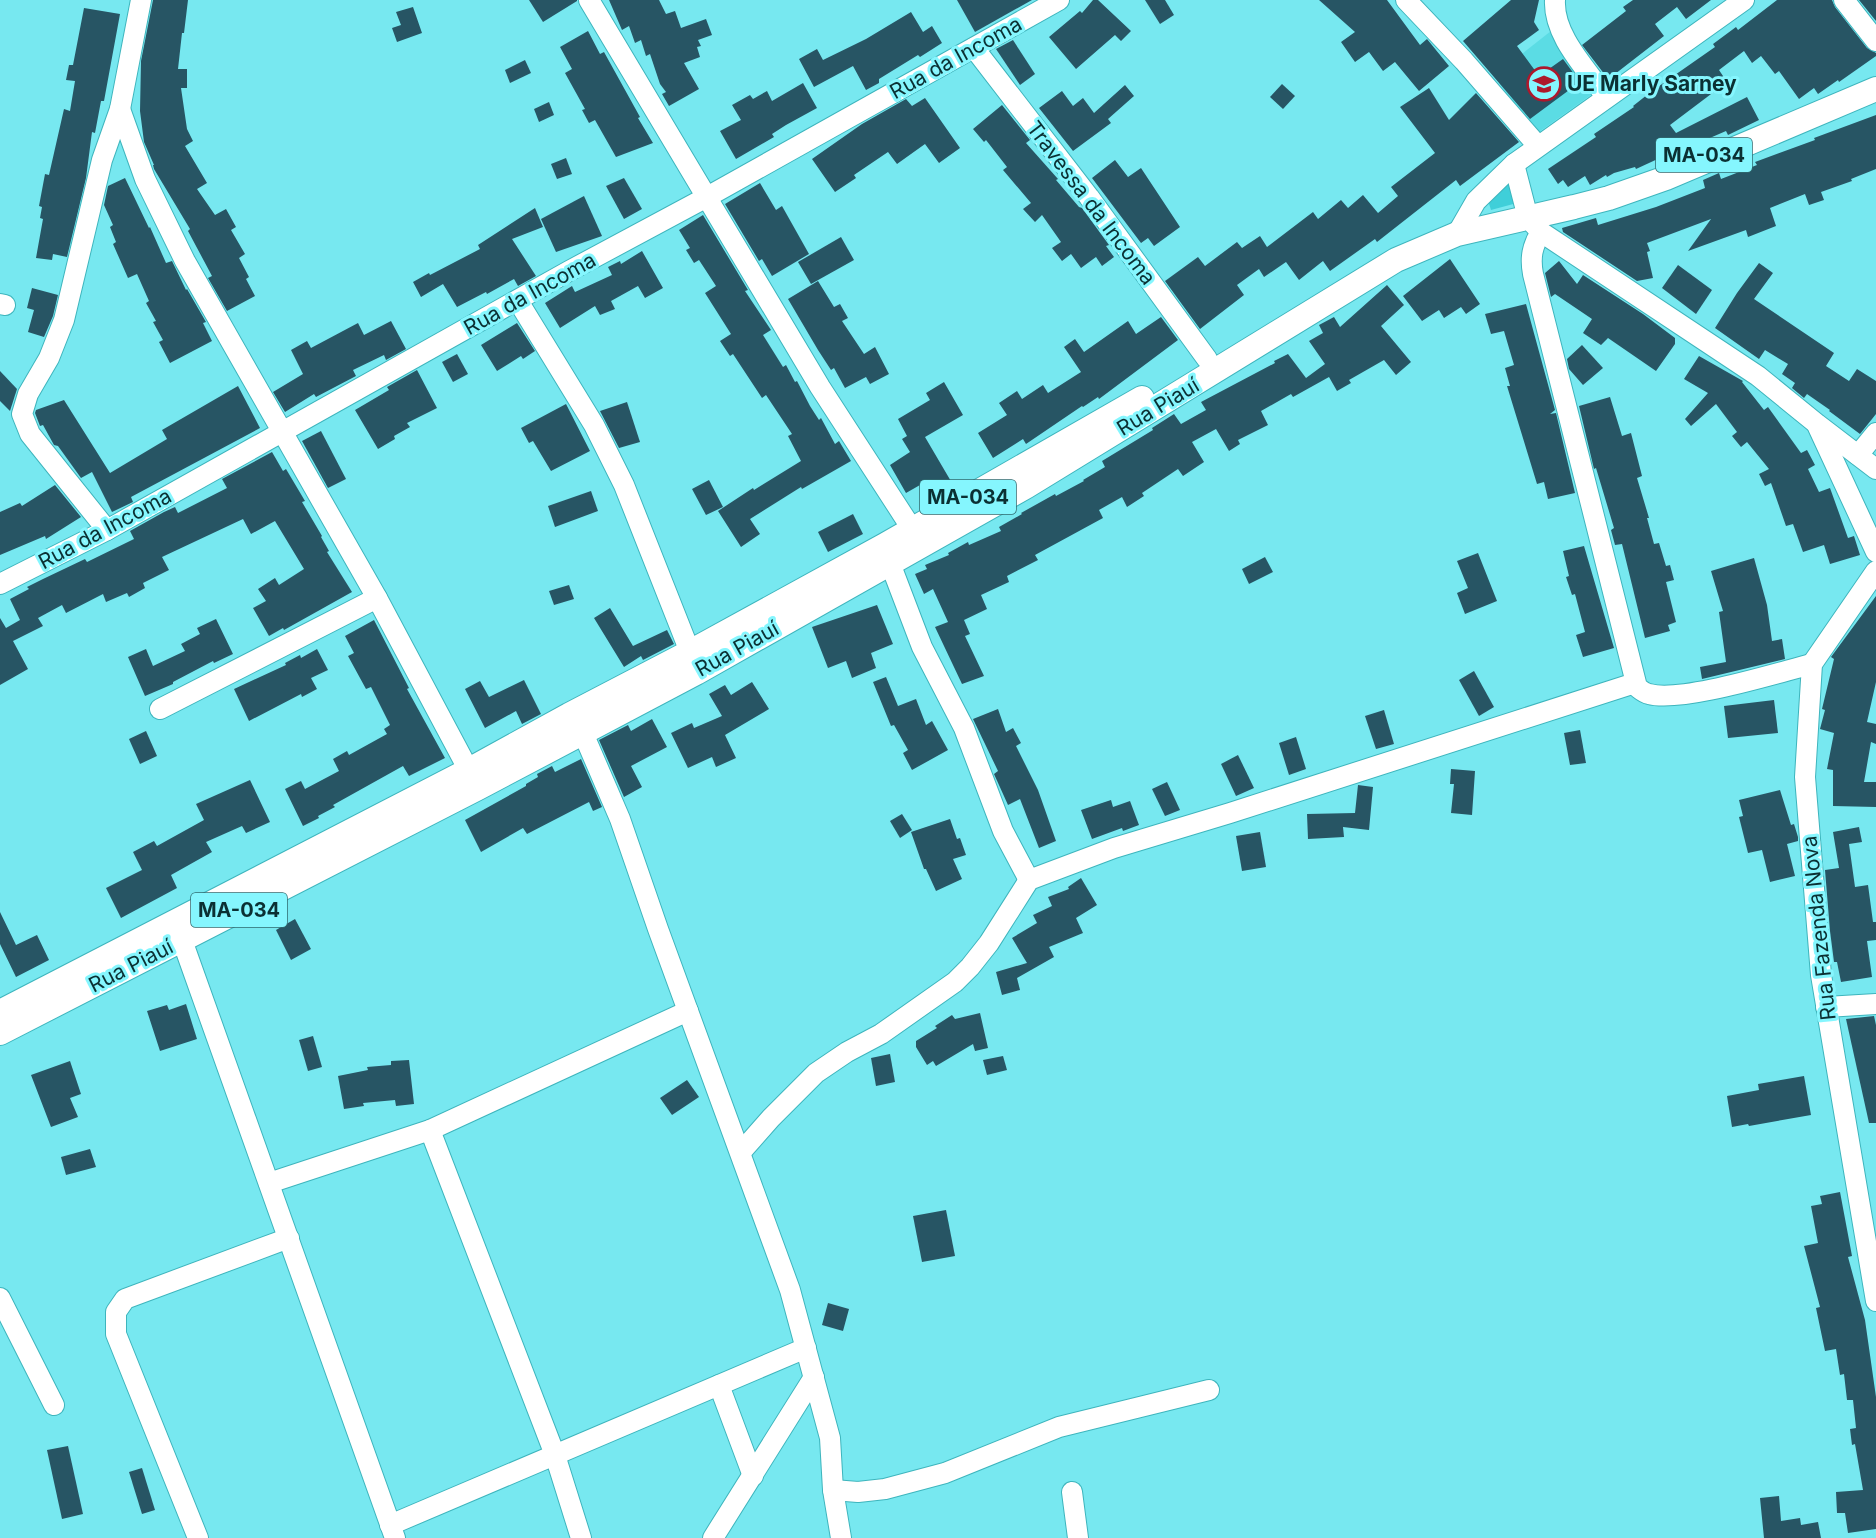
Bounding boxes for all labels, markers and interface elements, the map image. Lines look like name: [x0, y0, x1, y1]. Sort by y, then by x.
street label: Rua da Incoma: [885, 11, 1026, 104]
school or university icon: UE Marly Sarney: [1526, 66, 1562, 102]
place label: UE Marly Sarney: [1567, 71, 1737, 96]
street label: Travessa da Incoma: [1022, 116, 1161, 290]
road number: MA-034: [1656, 138, 1752, 172]
street label: Rua da Incoma: [459, 247, 600, 340]
street label: Rua Piauí: [1112, 372, 1204, 441]
road number: MA-034: [920, 480, 1016, 514]
street label: Rua da Incoma: [34, 483, 176, 574]
street label: Rua Piauí: [691, 615, 784, 682]
street label: Rua Fazenda Nova: [1796, 835, 1841, 1022]
road number: MA-034: [191, 893, 287, 927]
street label: Rua Piauí: [84, 933, 178, 997]

